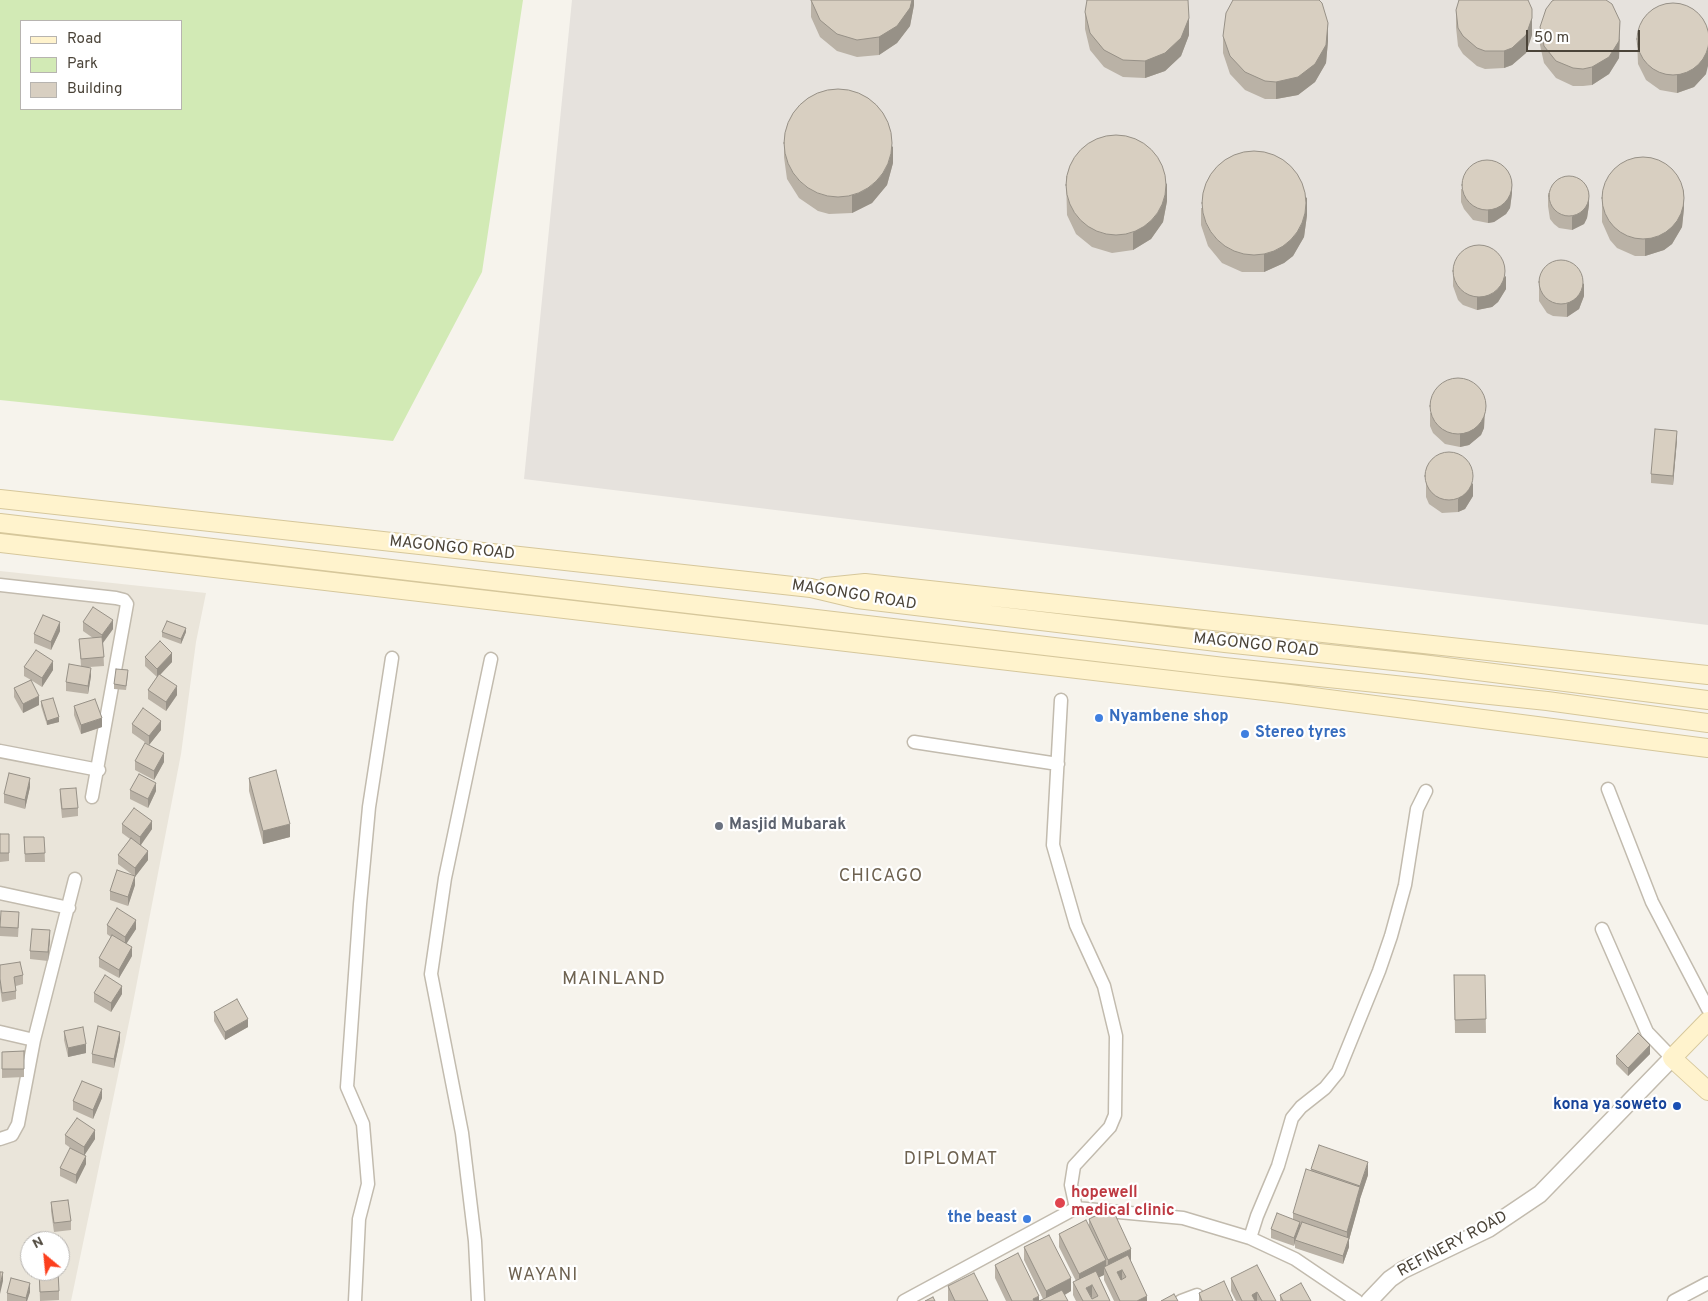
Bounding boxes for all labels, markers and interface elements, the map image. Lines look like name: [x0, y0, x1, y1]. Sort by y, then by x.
legend: [20, 20, 182, 110]
scale bar: [1528, 20, 1642, 52]
text: 50 m: [1534, 29, 1569, 48]
text: Road: [67, 30, 102, 49]
text: Park: [67, 55, 98, 74]
text: Building: [67, 80, 122, 99]
street label: MAGONGO ROAD: [388, 533, 516, 565]
street label: MAGONGO ROAD: [790, 577, 918, 615]
street label: MAGONGO ROAD: [1192, 630, 1320, 662]
place label: Nyambene shop: [1109, 708, 1229, 728]
marker: Nyambene shop: [1093, 712, 1105, 724]
place label: Stereo tyres: [1255, 724, 1346, 744]
marker: Stereo tyres: [1239, 728, 1251, 740]
place label: Masjid Mubarak: [729, 816, 846, 836]
marker: Masjid Mubarak: [713, 820, 725, 832]
district label: CHICAGO: [838, 866, 924, 888]
district label: MAINLAND: [561, 969, 667, 991]
place label: kona ya soweto: [1553, 1096, 1667, 1116]
marker: kona ya soweto: [1671, 1100, 1683, 1112]
district label: DIPLOMAT: [903, 1149, 999, 1171]
place label: hopewell medical clinic: [1071, 1184, 1175, 1222]
marker: hopewell medical clinic: [1053, 1196, 1067, 1210]
street label: REFINERY ROAD: [1395, 1208, 1511, 1282]
place label: the beast: [948, 1209, 1017, 1229]
marker: the beast: [1021, 1213, 1033, 1225]
north arrow: [20, 1231, 70, 1281]
text: N: [30, 1233, 47, 1253]
district label: WAYANI: [507, 1265, 579, 1287]

